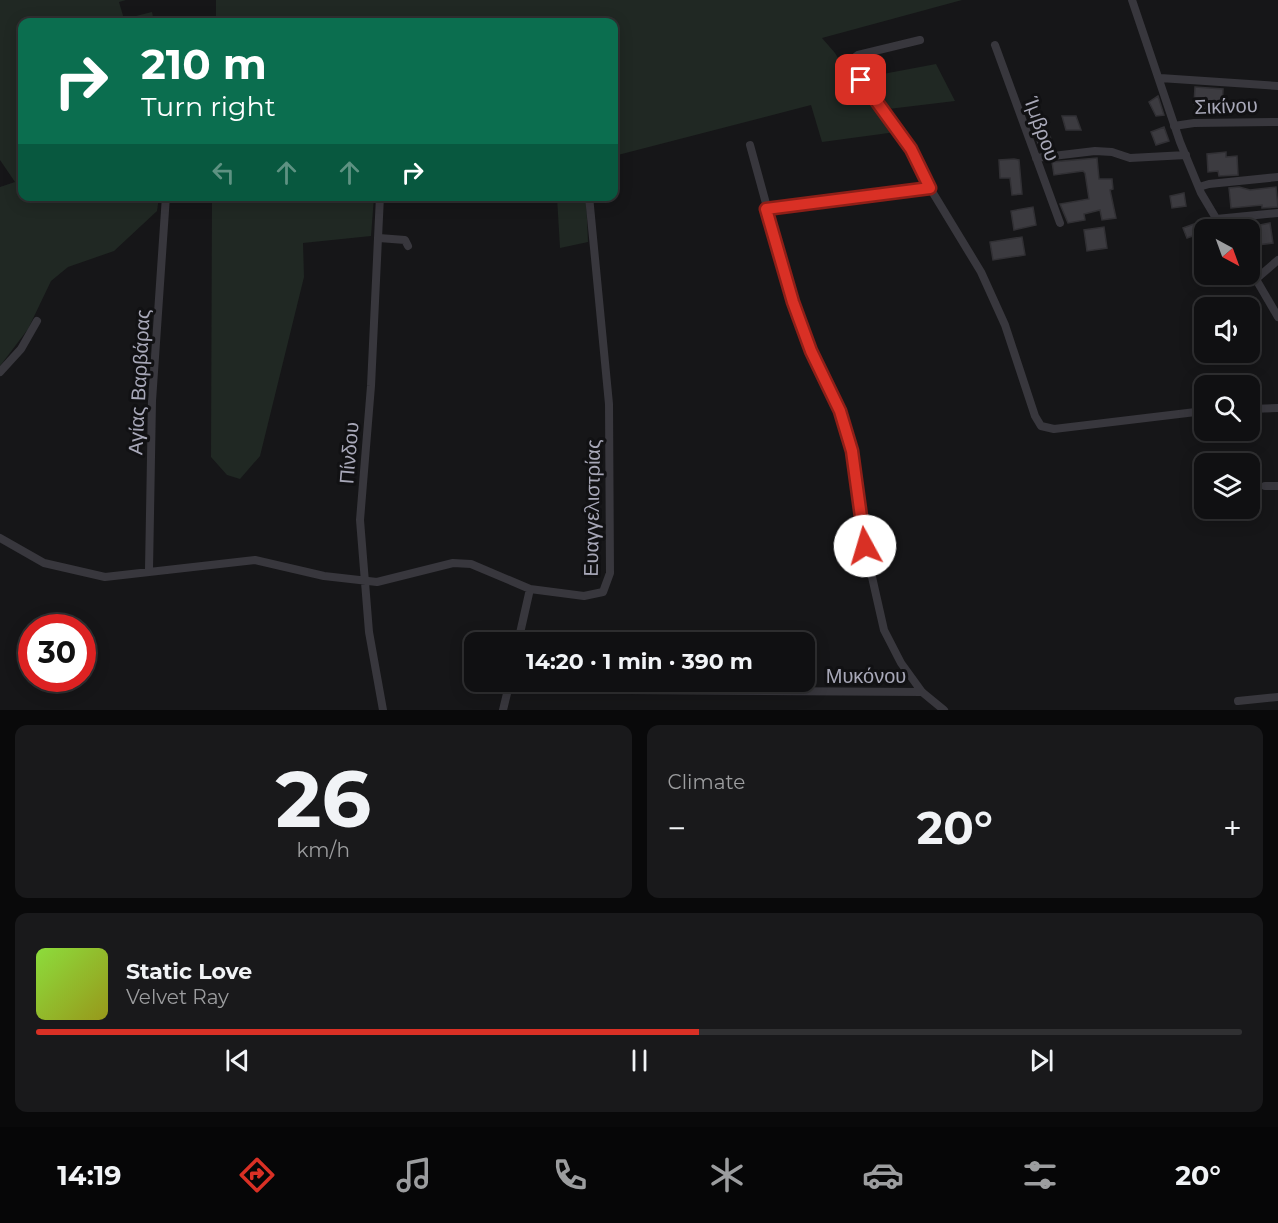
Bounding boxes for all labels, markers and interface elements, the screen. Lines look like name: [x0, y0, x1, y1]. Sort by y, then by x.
text: 210 m: [141, 38, 267, 90]
icon: right: [42, 42, 120, 120]
pin: [835, 54, 886, 105]
icon: arrive: [844, 63, 877, 96]
text: Turn right: [141, 90, 276, 123]
street label: Ίμβρου: [1019, 93, 1065, 164]
street label: Σικίνου: [1194, 93, 1258, 119]
icon: left: [207, 156, 240, 189]
icon: ahead: [270, 156, 303, 189]
icon: ahead: [333, 156, 366, 189]
icon: right: [396, 156, 429, 189]
north arrow: [1194, 219, 1260, 285]
map controls: [1194, 219, 1260, 519]
button: sound: [1194, 297, 1260, 363]
street label: Αγίας Βαρβάρας: [123, 308, 155, 455]
button: search: [1194, 375, 1260, 441]
street label: Πίνδου: [334, 421, 364, 485]
street label: Ευαγγελιστρίας: [579, 439, 605, 577]
button: layers: [1194, 453, 1260, 519]
position arrow: [833, 514, 897, 578]
speed limit sign: 30: [18, 614, 96, 692]
text: 14:20 · 1 min · 390 m: [526, 648, 753, 675]
street label: Μυκόνου: [826, 664, 906, 688]
text: 26: [275, 751, 371, 847]
text: Climate: [668, 770, 745, 794]
text: 20°: [917, 800, 993, 855]
text: −: [668, 808, 686, 848]
text: +: [1223, 808, 1242, 848]
text: km/h: [297, 838, 350, 862]
text: Static Love: [126, 958, 252, 985]
text: Velvet Ray: [126, 985, 229, 1009]
icon: previous: [221, 1044, 254, 1077]
icon: pause: [623, 1044, 656, 1077]
icon: next: [1025, 1044, 1058, 1077]
icon: directions: [236, 1154, 278, 1196]
icon: music: [393, 1154, 435, 1196]
icon: phone: [549, 1154, 591, 1196]
icon: climate: [706, 1154, 748, 1196]
icon: car: [862, 1154, 904, 1196]
icon: filters: [1019, 1154, 1061, 1196]
text: 14:19: [57, 1159, 122, 1192]
text: 20°: [1175, 1159, 1221, 1192]

